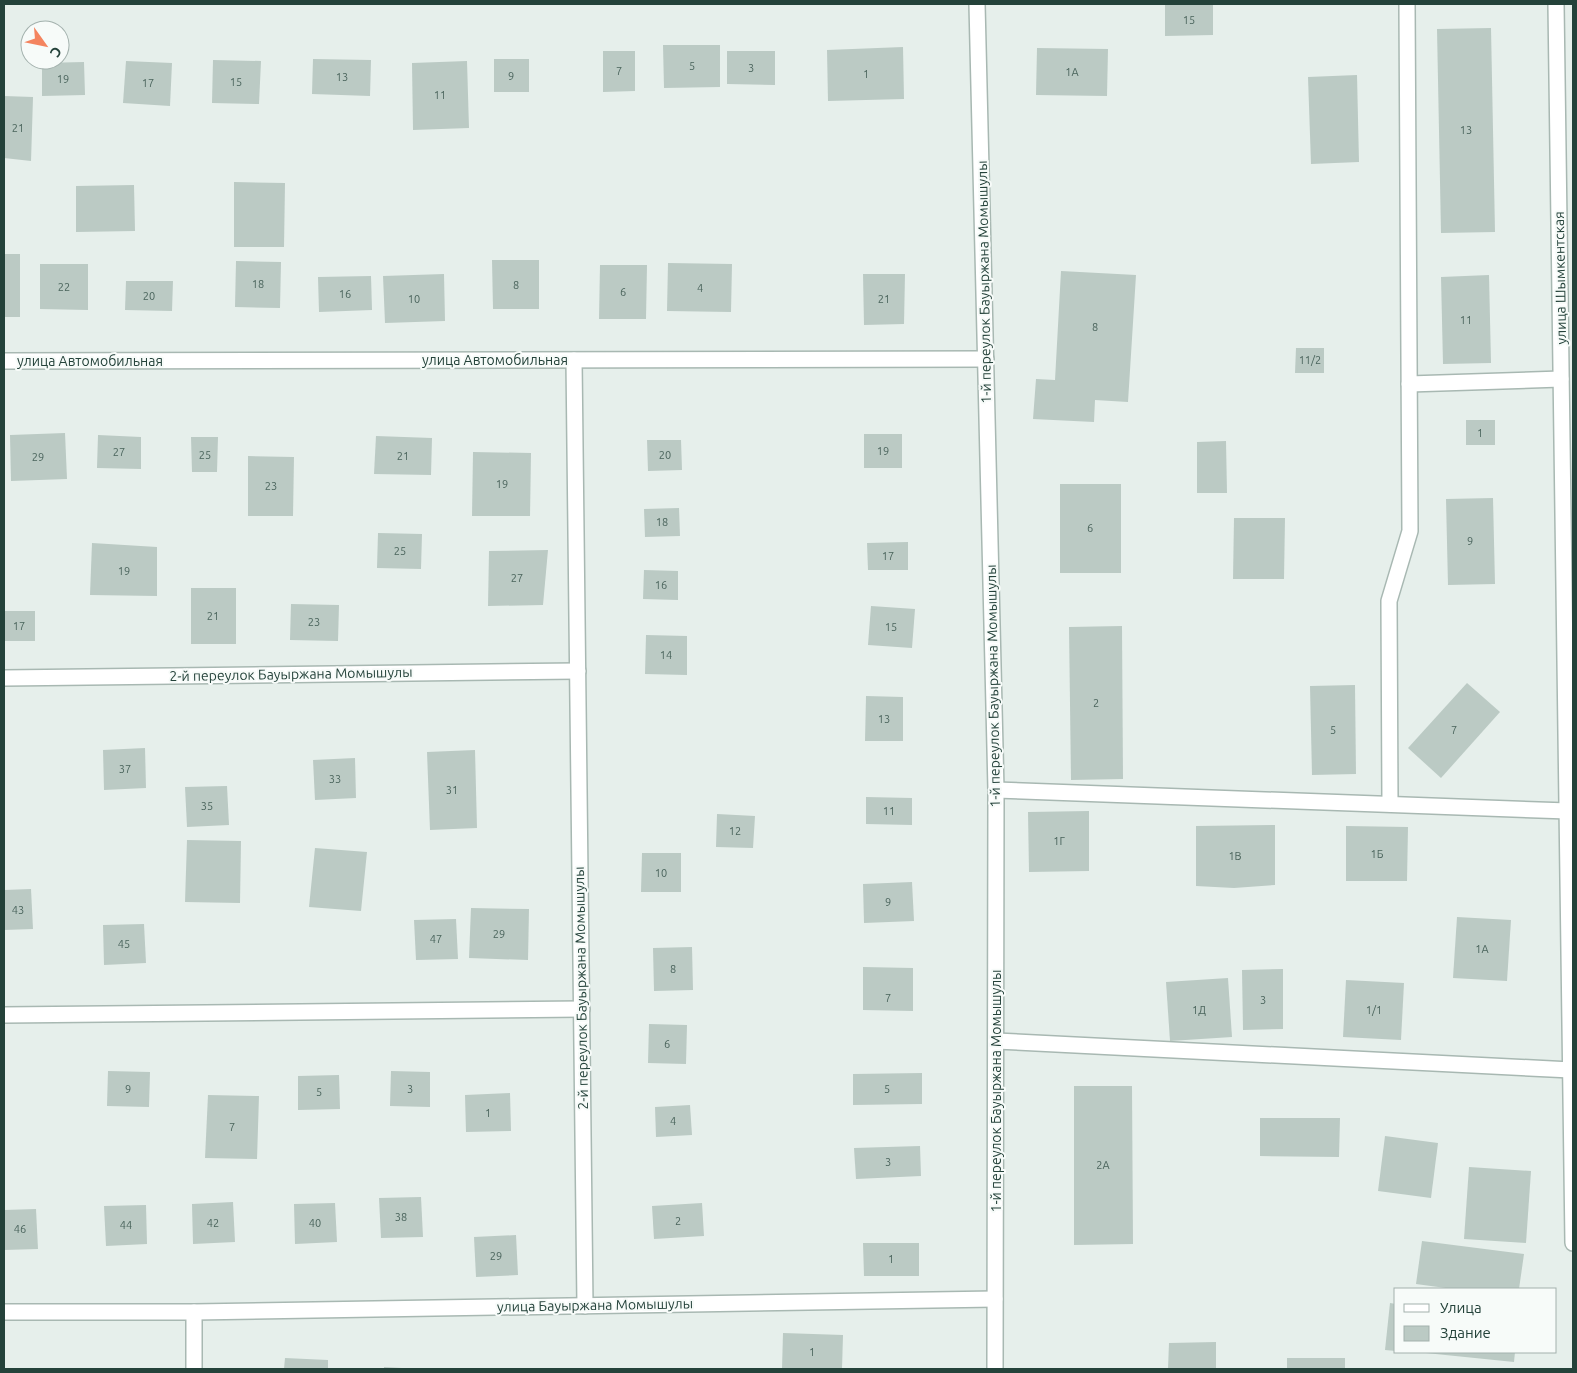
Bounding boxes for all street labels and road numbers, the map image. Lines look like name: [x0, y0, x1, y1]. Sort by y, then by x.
street label: 1-й переулок Бауыржана Момышулы: [974, 160, 994, 404]
street label: улица Шымкентская: [1551, 211, 1569, 345]
street label: улица Автомобильная: [422, 352, 568, 368]
street label: улица Автомобильная: [17, 353, 163, 369]
street label: 1-й переулок Бауыржана Момышулы: [983, 564, 1003, 808]
street label: 2-й переулок Бауыржана Момышулы: [169, 664, 413, 684]
street label: 2-й переулок Бауыржана Момышулы: [571, 866, 591, 1110]
street label: 1-й переулок Бауыржана Момышулы: [988, 969, 1004, 1213]
street label: улица Бауыржана Момышулы: [497, 1295, 693, 1315]

